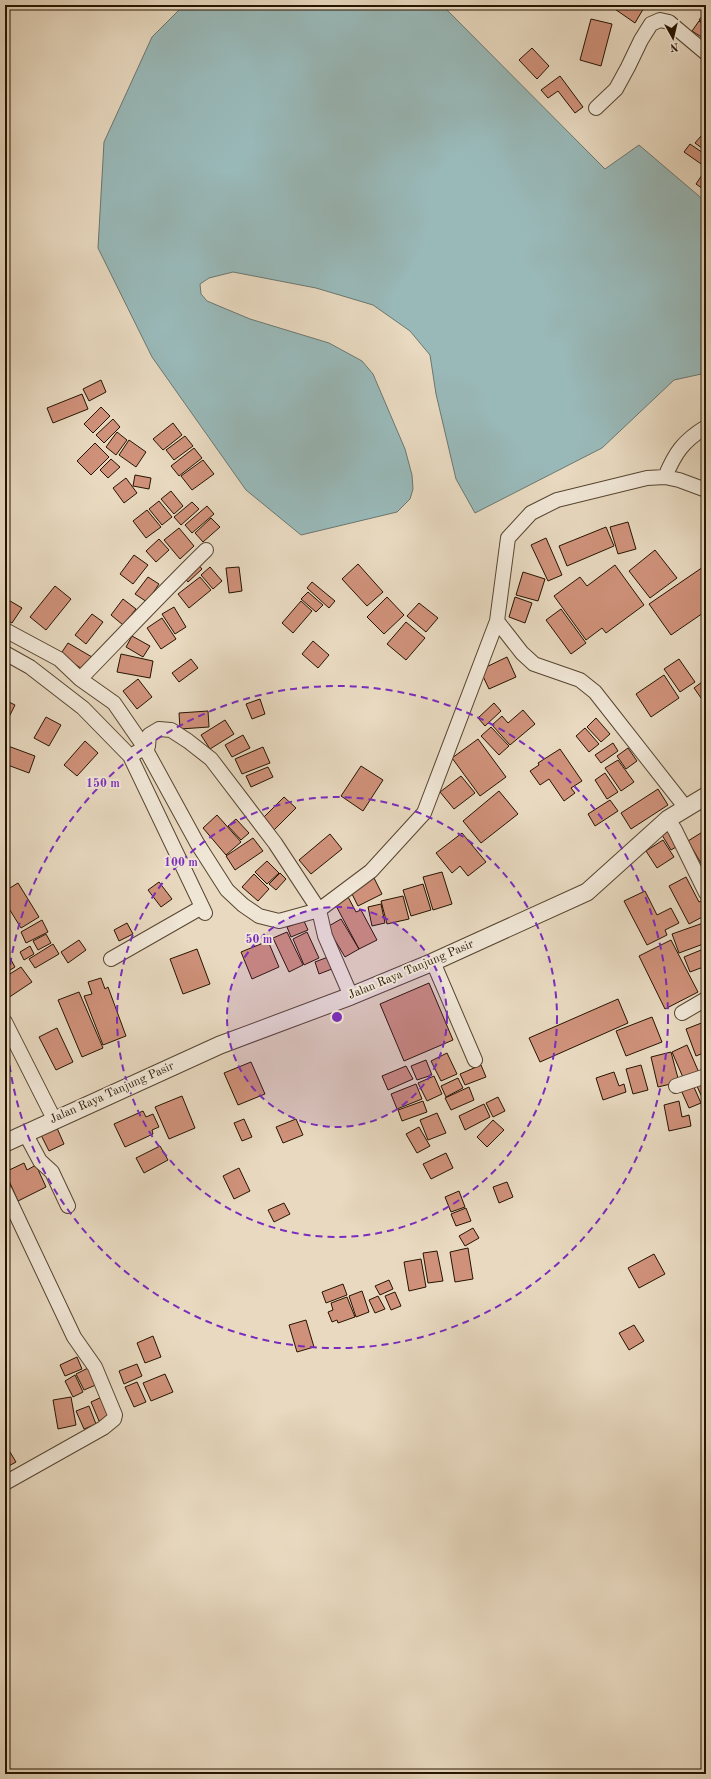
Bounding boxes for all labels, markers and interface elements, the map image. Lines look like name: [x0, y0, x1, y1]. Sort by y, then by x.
north arrow: [653, 18, 693, 58]
text: N: [669, 40, 679, 53]
text: 150 m: [86, 777, 120, 790]
text: 100 m: [164, 857, 198, 869]
text: 50 m: [246, 933, 273, 946]
street label: Jalan Raya Tanjung Pasir: [347, 938, 475, 1002]
centre of rings: [330, 1010, 344, 1024]
street label: Jalan Raya Tanjung Pasir: [48, 1060, 176, 1126]

